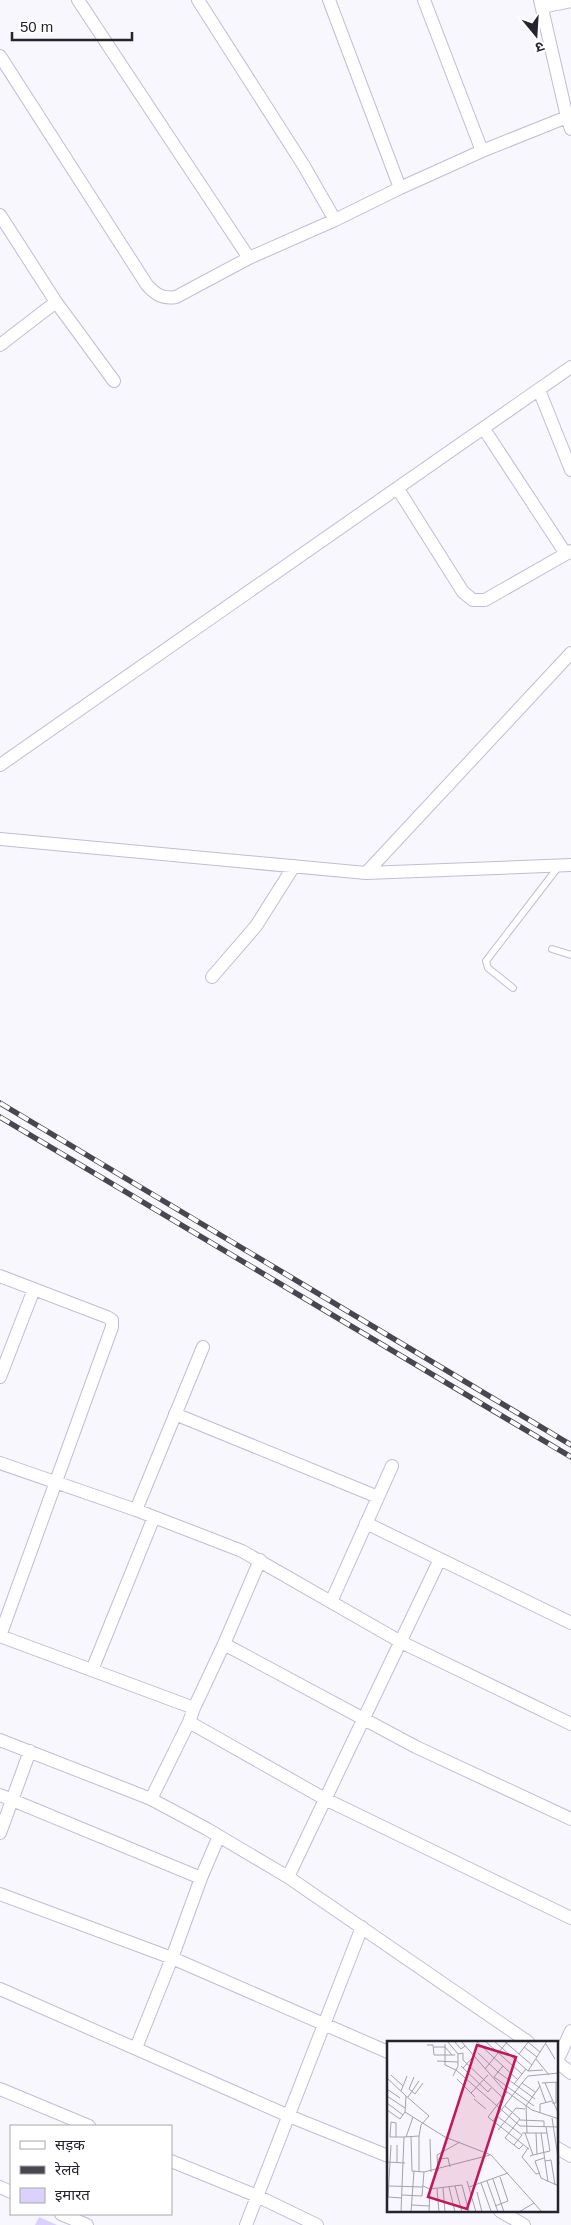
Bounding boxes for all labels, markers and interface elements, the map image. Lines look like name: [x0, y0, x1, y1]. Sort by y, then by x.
scale bar: [12, 10, 132, 42]
north arrow: [511, 10, 561, 60]
text: 50 m: [20, 18, 53, 35]
text: उ: [533, 38, 546, 56]
inset map: [387, 2041, 558, 2212]
legend: [10, 2125, 172, 2215]
text: सड़क: [55, 2136, 85, 2153]
text: रेलवे: [54, 2161, 80, 2178]
text: इमारत: [55, 2186, 90, 2203]

